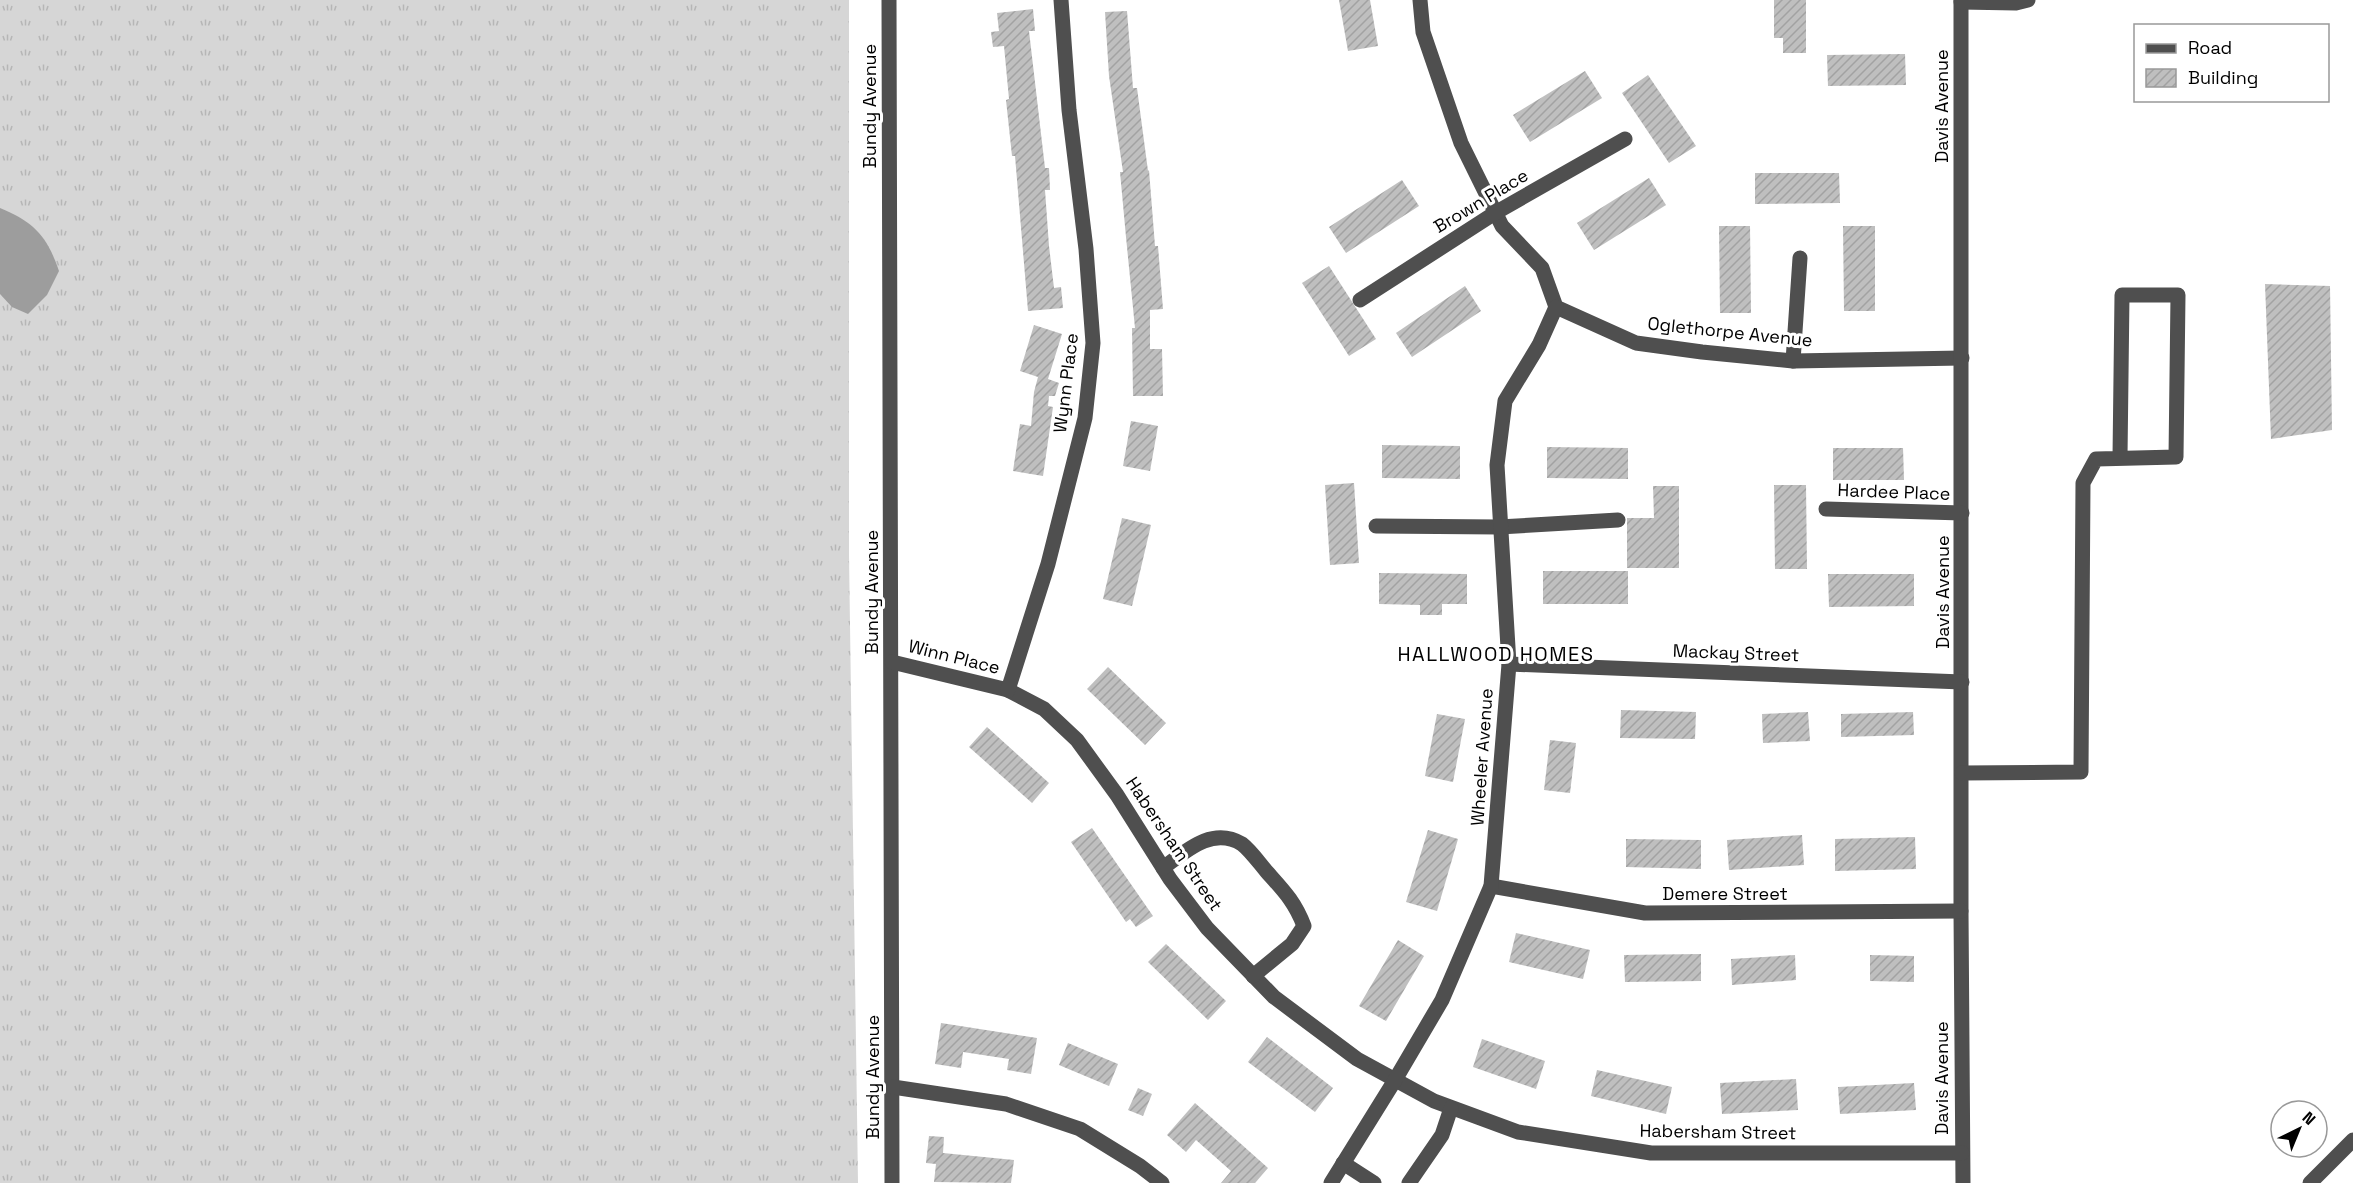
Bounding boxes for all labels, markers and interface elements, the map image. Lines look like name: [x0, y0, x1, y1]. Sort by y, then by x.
legend: [2134, 24, 2329, 102]
text: Road: [2188, 36, 2232, 59]
street label: Bundy Avenue: [858, 44, 881, 168]
street label: Davis Avenue: [1930, 49, 1953, 163]
text: Building: [2188, 66, 2258, 89]
street label: Brown Place: [1429, 163, 1532, 238]
street label: Oglethorpe Avenue: [1646, 311, 1814, 352]
street label: Wynn Place: [1048, 332, 1083, 434]
street label: Hardee Place: [1837, 478, 1951, 505]
street label: Bundy Avenue: [860, 530, 883, 654]
street label: Davis Avenue: [1931, 535, 1954, 649]
street label: Winn Place: [906, 634, 1002, 679]
street label: Mackay Street: [1672, 639, 1800, 666]
district label: HALLWOOD HOMES: [1397, 641, 1595, 667]
street label: Wheeler Avenue: [1465, 687, 1498, 827]
street label: Habersham Street: [1121, 772, 1228, 915]
street label: Demere Street: [1662, 882, 1788, 905]
street label: Bundy Avenue: [861, 1015, 884, 1139]
street label: Davis Avenue: [1930, 1021, 1953, 1135]
north arrow: [2269, 1099, 2329, 1159]
text: N: [2298, 1107, 2320, 1130]
street label: Habersham Street: [1639, 1119, 1797, 1144]

